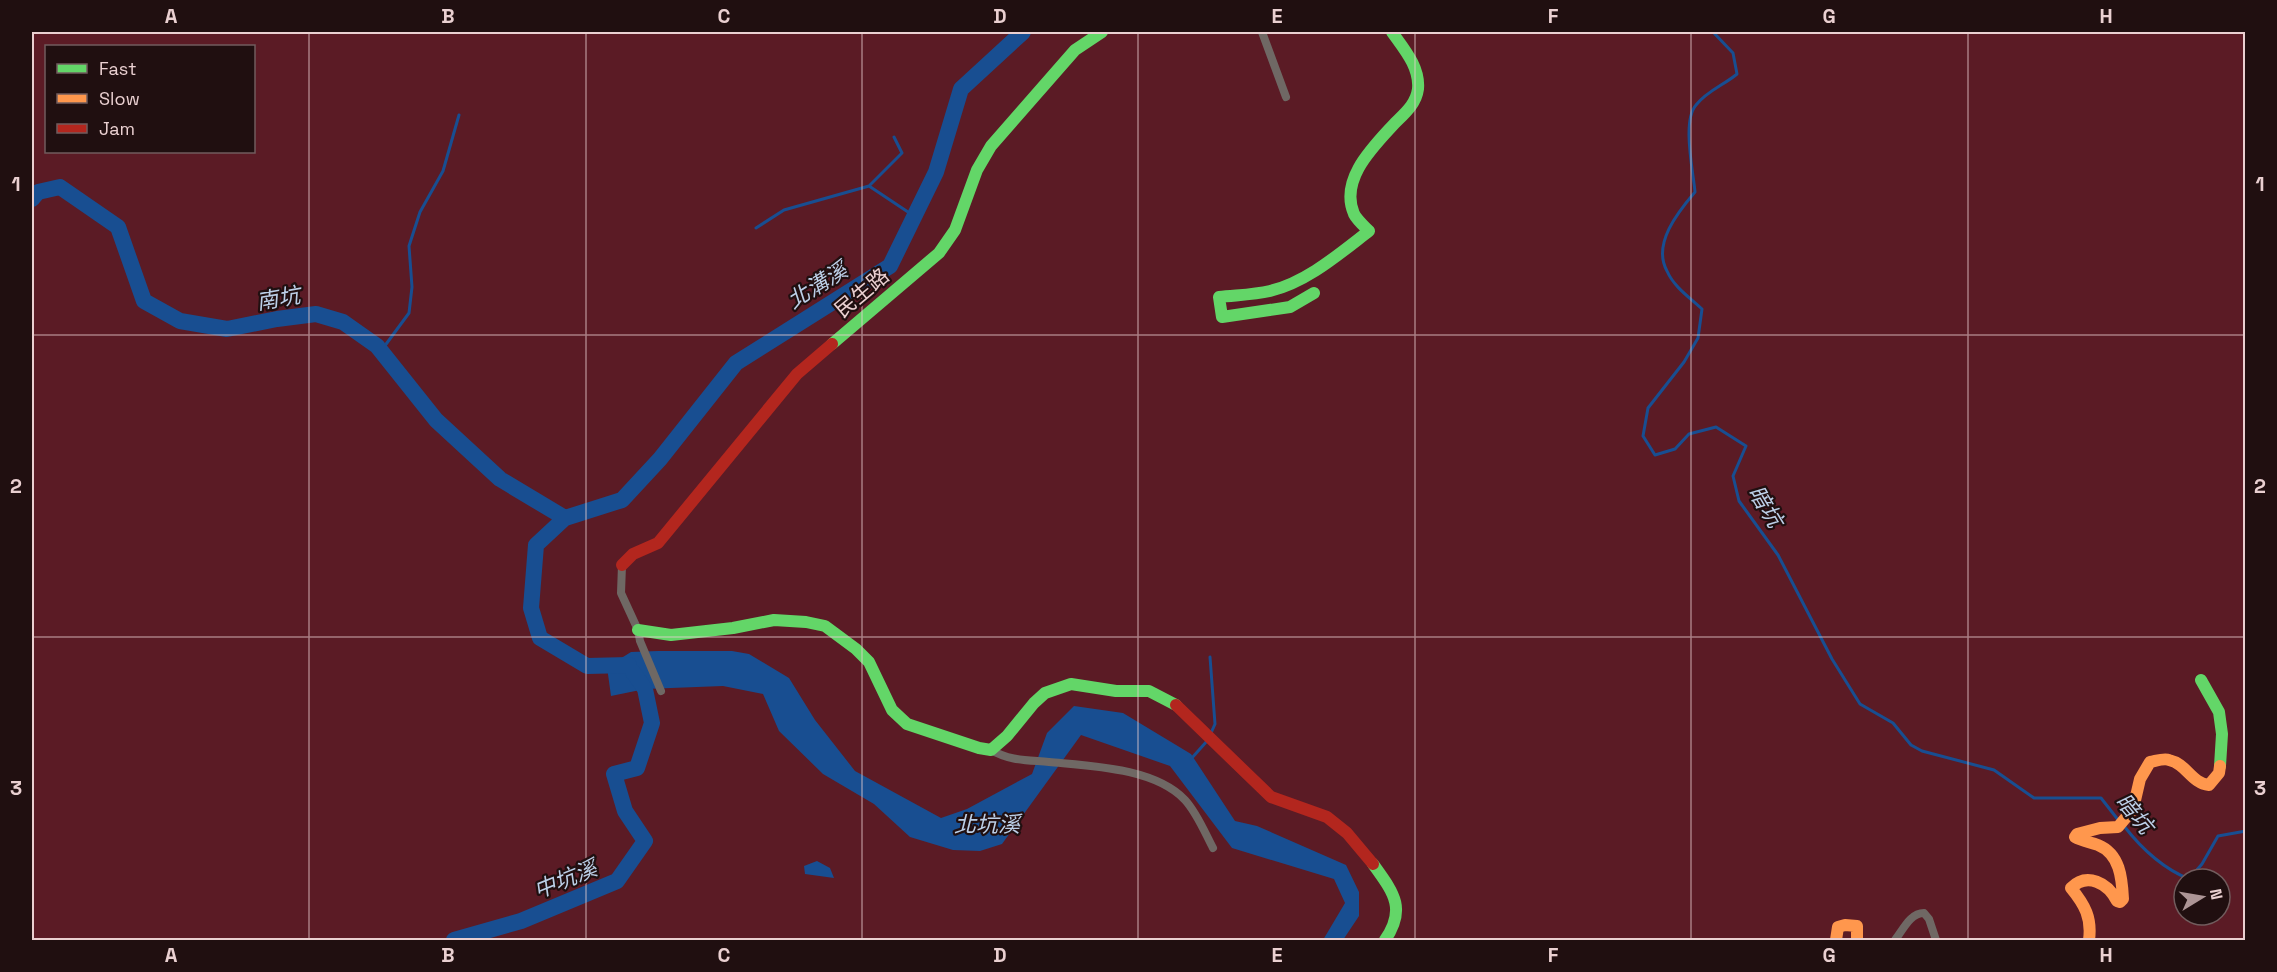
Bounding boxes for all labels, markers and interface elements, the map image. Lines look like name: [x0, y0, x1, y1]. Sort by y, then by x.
text: A: [165, 3, 178, 29]
text: B: [441, 3, 455, 29]
text: C: [718, 3, 731, 29]
text: D: [993, 3, 1007, 29]
text: E: [1271, 3, 1283, 29]
text: F: [1548, 3, 1559, 29]
text: G: [1822, 3, 1836, 29]
text: H: [2099, 3, 2113, 29]
legend: [45, 45, 255, 153]
text: Fast: [99, 57, 136, 80]
text: Slow: [99, 87, 140, 110]
text: Jam: [99, 117, 135, 140]
text: 1: [11, 171, 21, 197]
text: 1: [2255, 171, 2265, 197]
water label: 北溝溪: [782, 254, 855, 314]
street label: 民生路: [829, 262, 894, 323]
water label: 南坑: [254, 280, 305, 316]
text: 2: [10, 473, 22, 499]
text: 2: [2254, 473, 2266, 499]
water label: 暗坑: [1743, 480, 1791, 535]
text: 3: [10, 775, 22, 801]
text: 3: [2254, 775, 2266, 801]
water label: 暗坑: [2110, 787, 2162, 841]
water label: 北坑溪: [954, 810, 1023, 838]
water label: 中坑溪: [529, 853, 604, 904]
north arrow: [2172, 867, 2232, 927]
text: N: [2205, 887, 2228, 902]
text: A: [165, 942, 178, 968]
text: B: [441, 942, 455, 968]
text: C: [718, 942, 731, 968]
text: D: [993, 942, 1007, 968]
text: E: [1271, 942, 1283, 968]
text: F: [1548, 942, 1559, 968]
text: G: [1822, 942, 1836, 968]
text: H: [2099, 942, 2113, 968]

